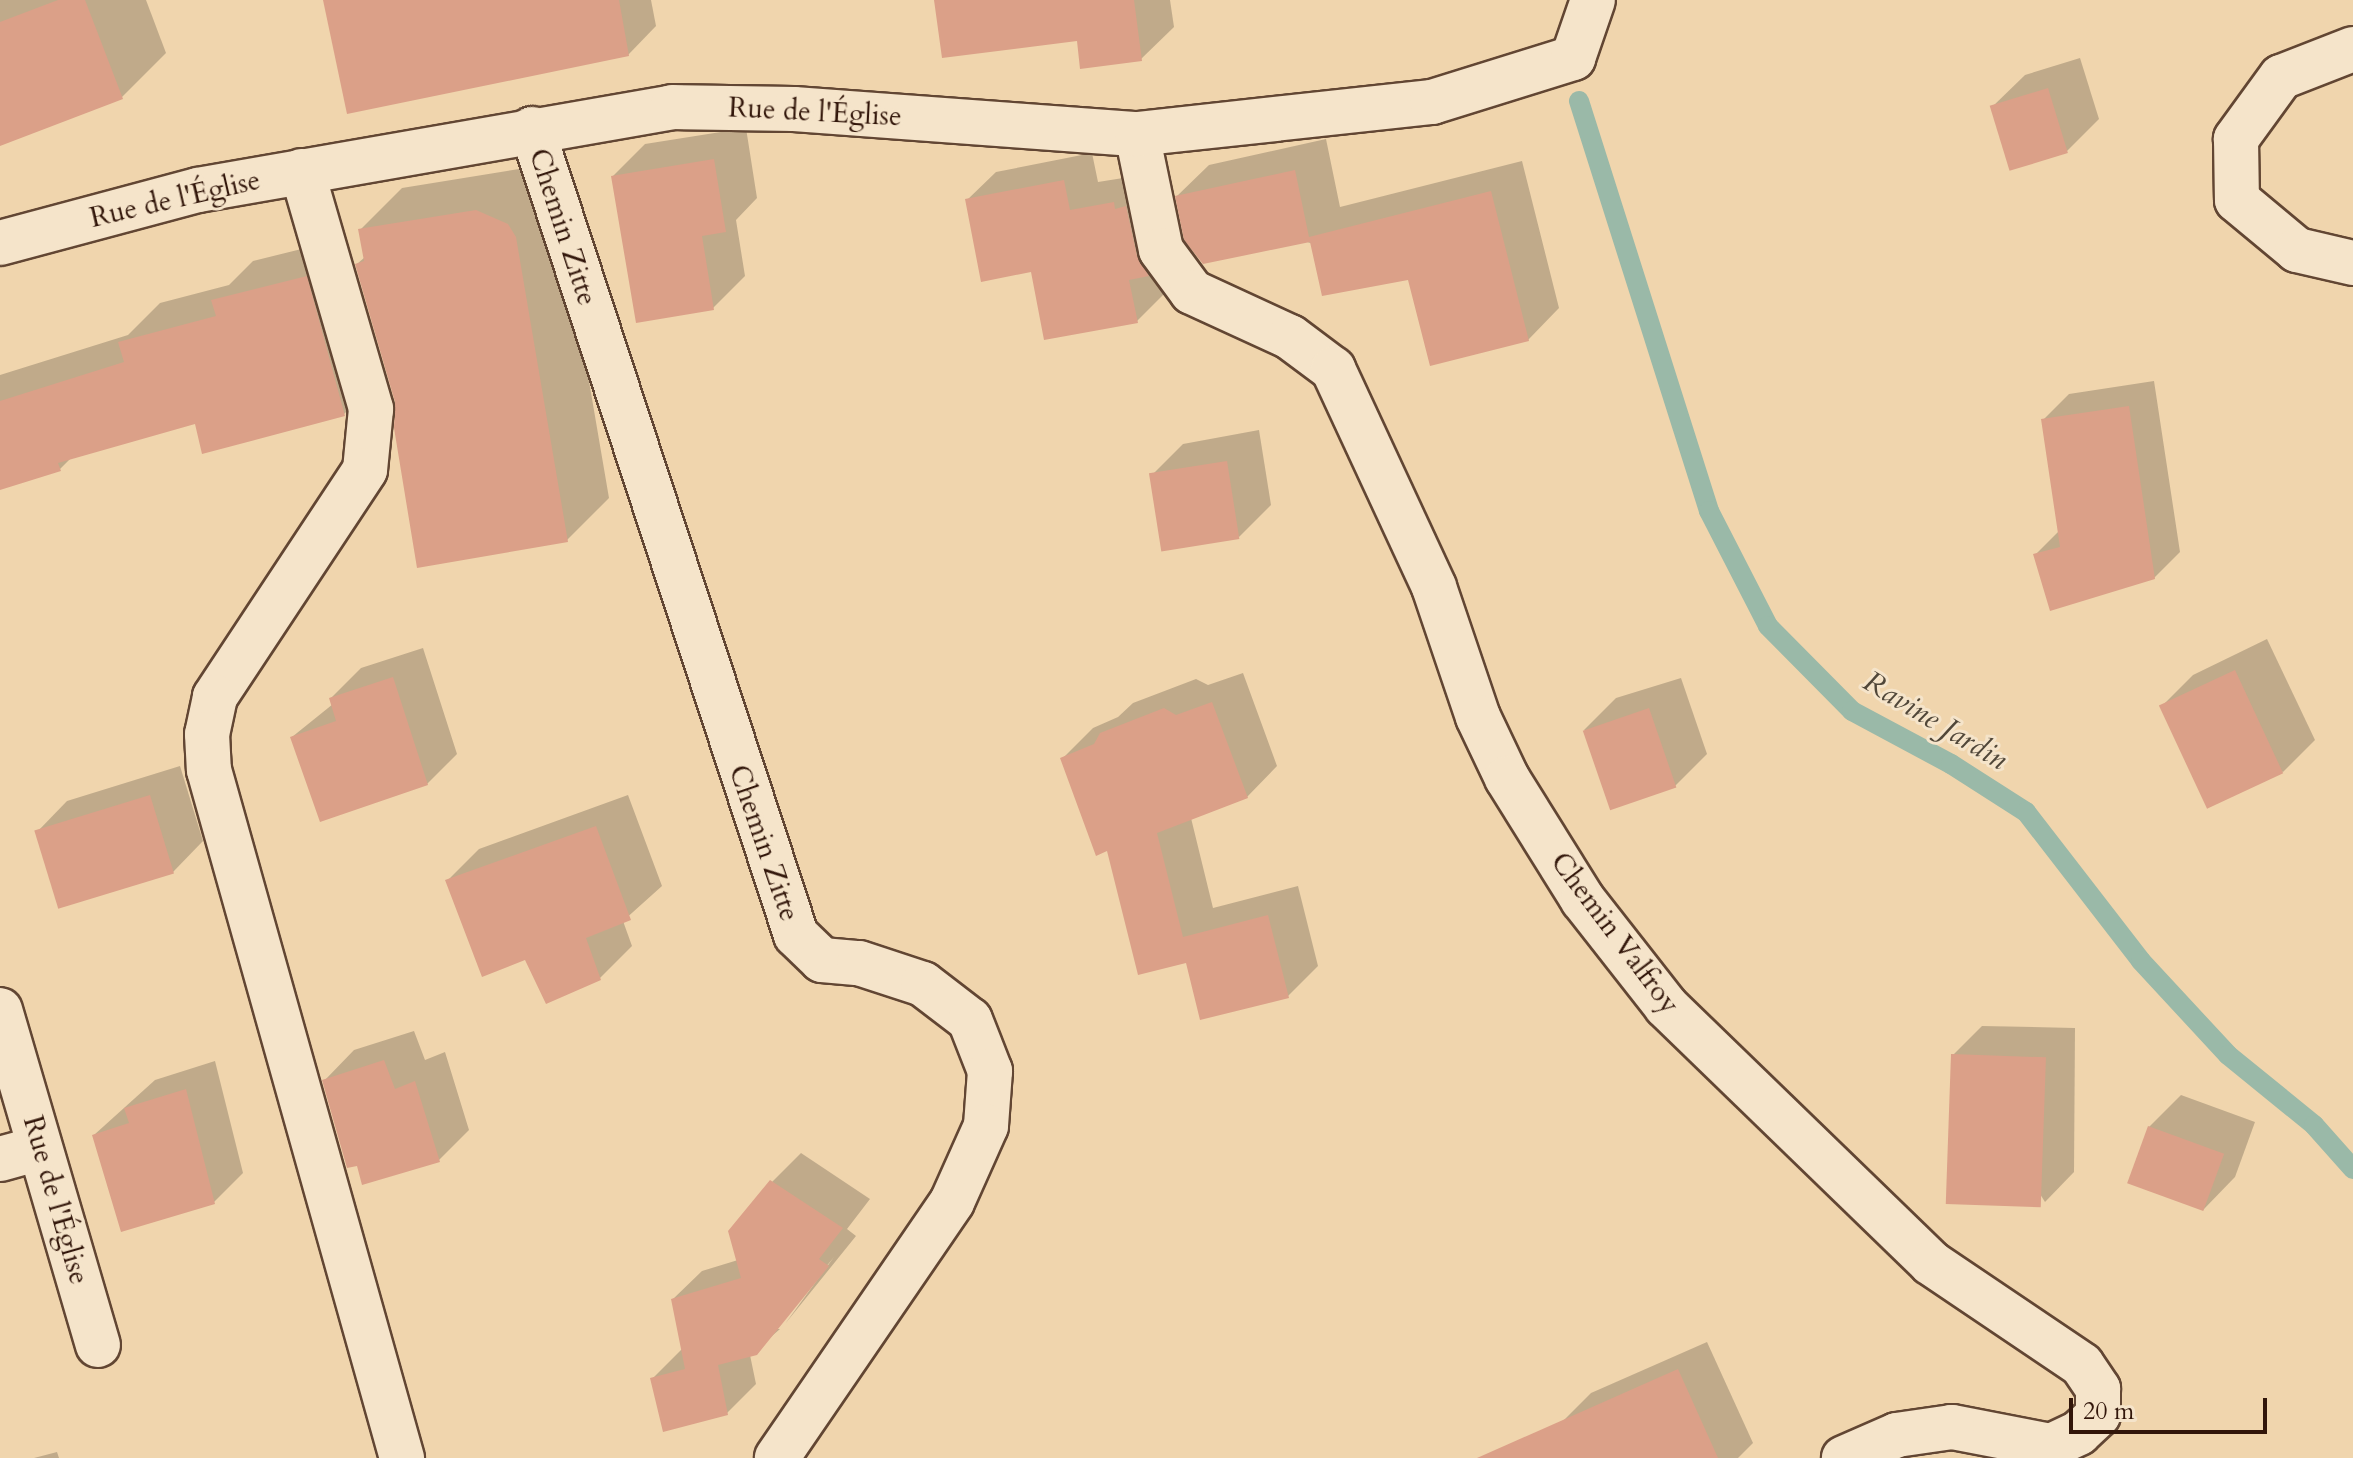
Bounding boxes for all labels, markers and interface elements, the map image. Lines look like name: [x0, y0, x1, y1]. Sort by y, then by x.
street label: Rue de l'Église: [727, 91, 903, 133]
street label: Chemin Zitte: [522, 144, 604, 310]
street label: Rue de l'Église: [87, 163, 263, 235]
water label: Ravine Jardin: [1856, 664, 2014, 778]
street label: Chemin Zitte: [722, 761, 806, 925]
street label: Chemin Valfroy: [1544, 846, 1686, 1020]
street label: Rue de l'Église: [16, 1112, 96, 1288]
scale bar: [2073, 1382, 2271, 1432]
text: 20 m: [2083, 1395, 2134, 1428]

